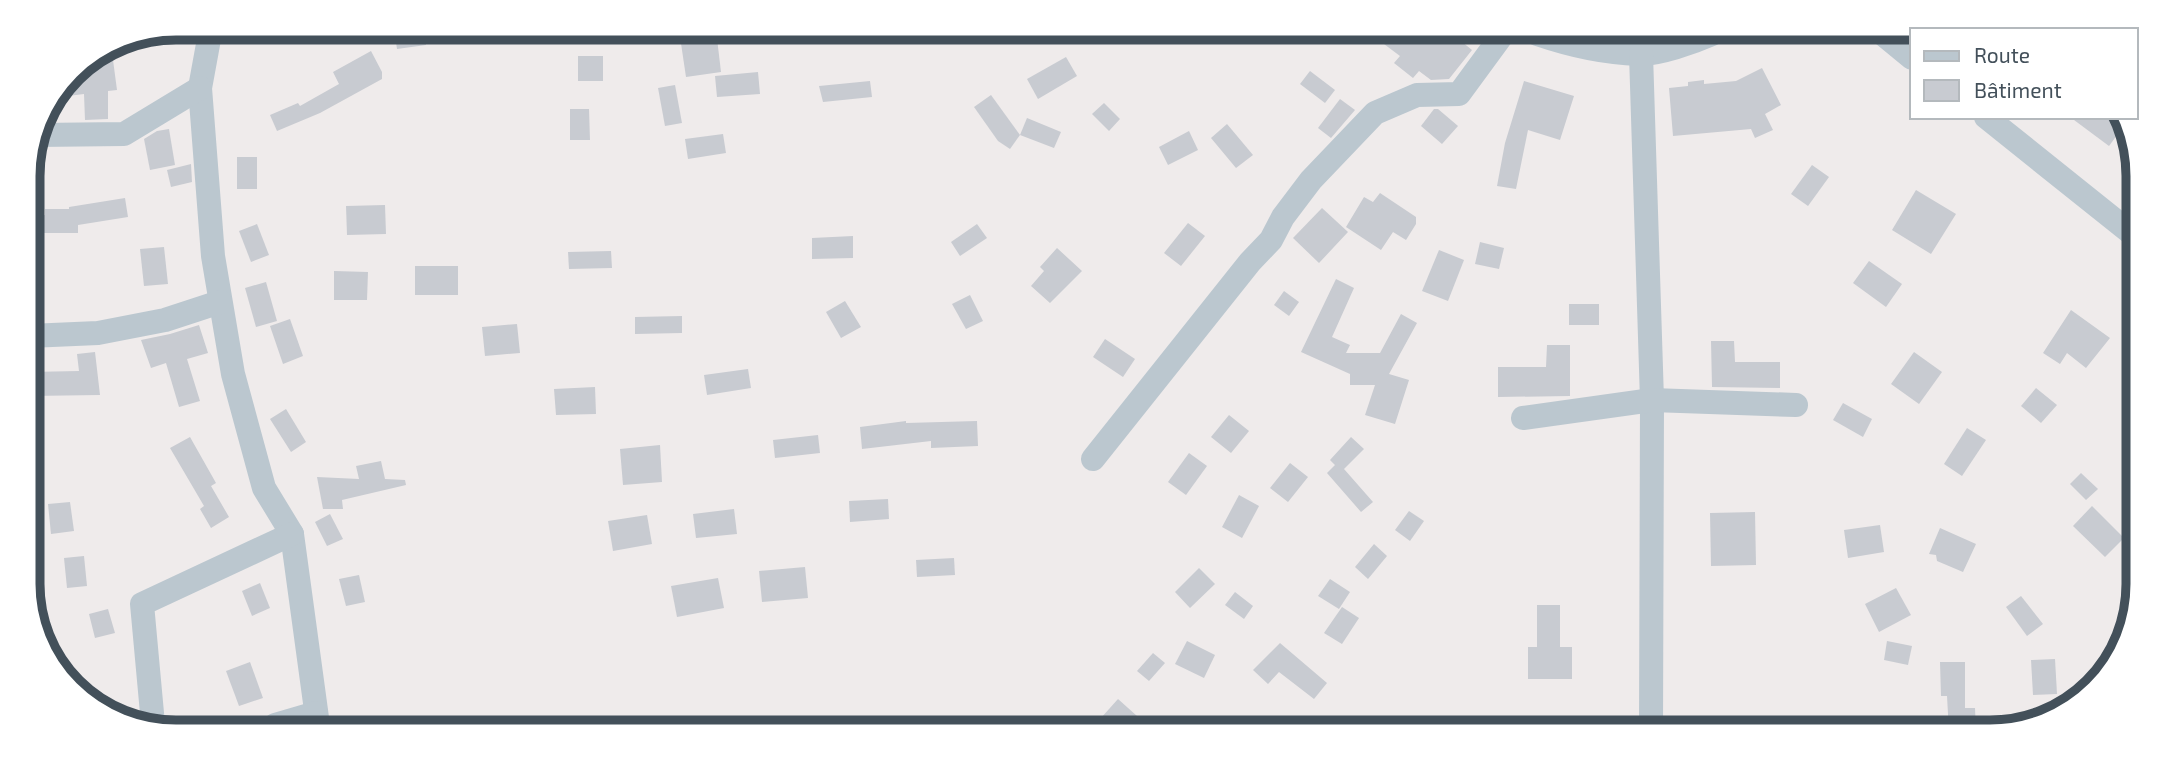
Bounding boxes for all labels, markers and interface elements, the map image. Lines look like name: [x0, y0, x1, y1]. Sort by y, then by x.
legend: [1910, 28, 2138, 119]
text: Route: [1974, 42, 2030, 67]
text: Bâtiment: [1974, 77, 2062, 102]

